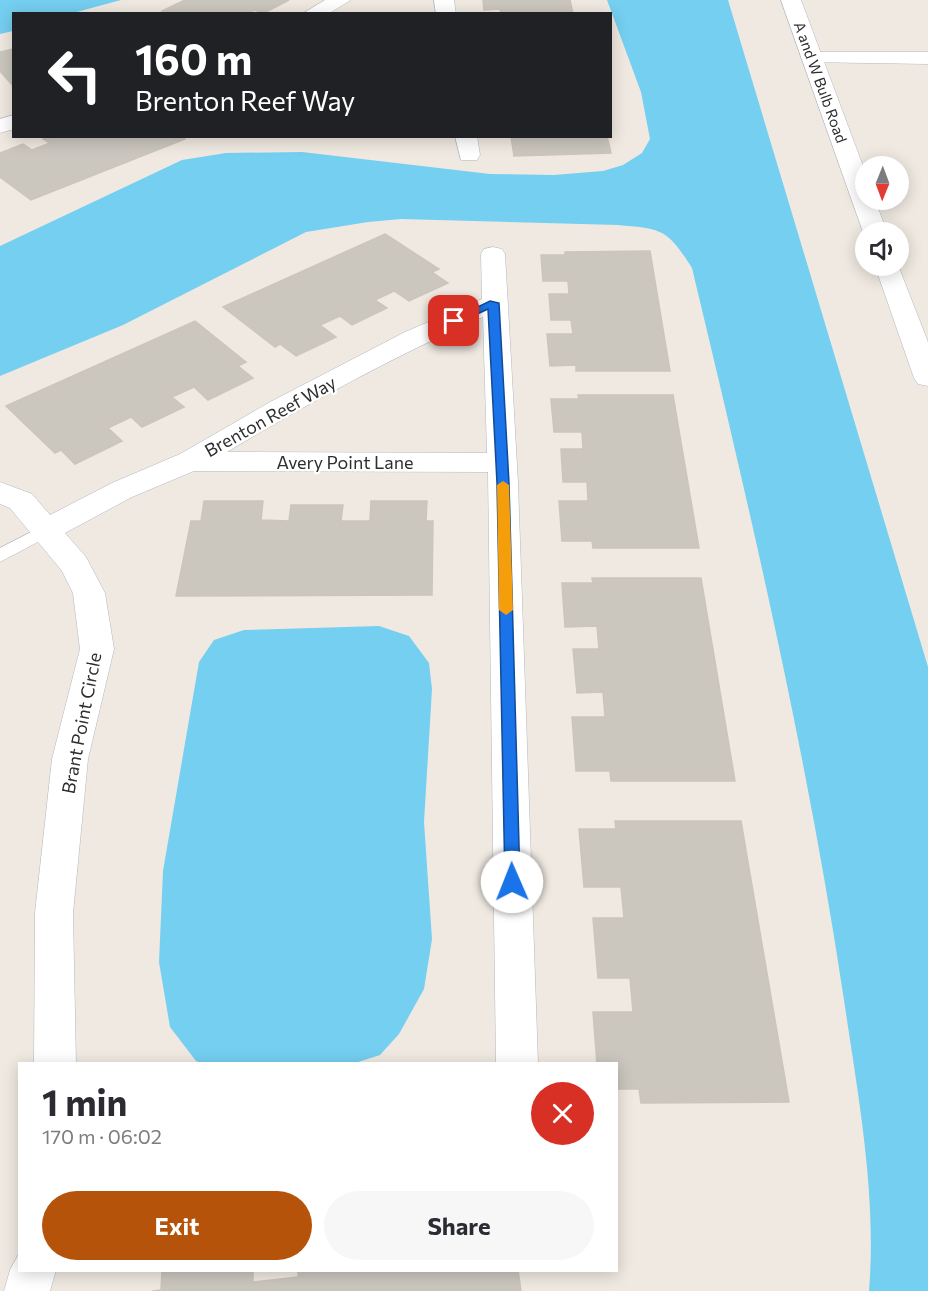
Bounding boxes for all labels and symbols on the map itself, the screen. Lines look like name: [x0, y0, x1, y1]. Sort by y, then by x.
street label: A and W Bulb Road: [791, 19, 851, 145]
north arrow: [855, 156, 909, 210]
pin: [428, 295, 479, 346]
street label: Brenton Reef Way: [200, 371, 340, 461]
street label: Avery Point Lane: [276, 451, 414, 473]
street label: Brant Point Circle: [57, 650, 105, 796]
position arrow: [480, 850, 544, 914]

